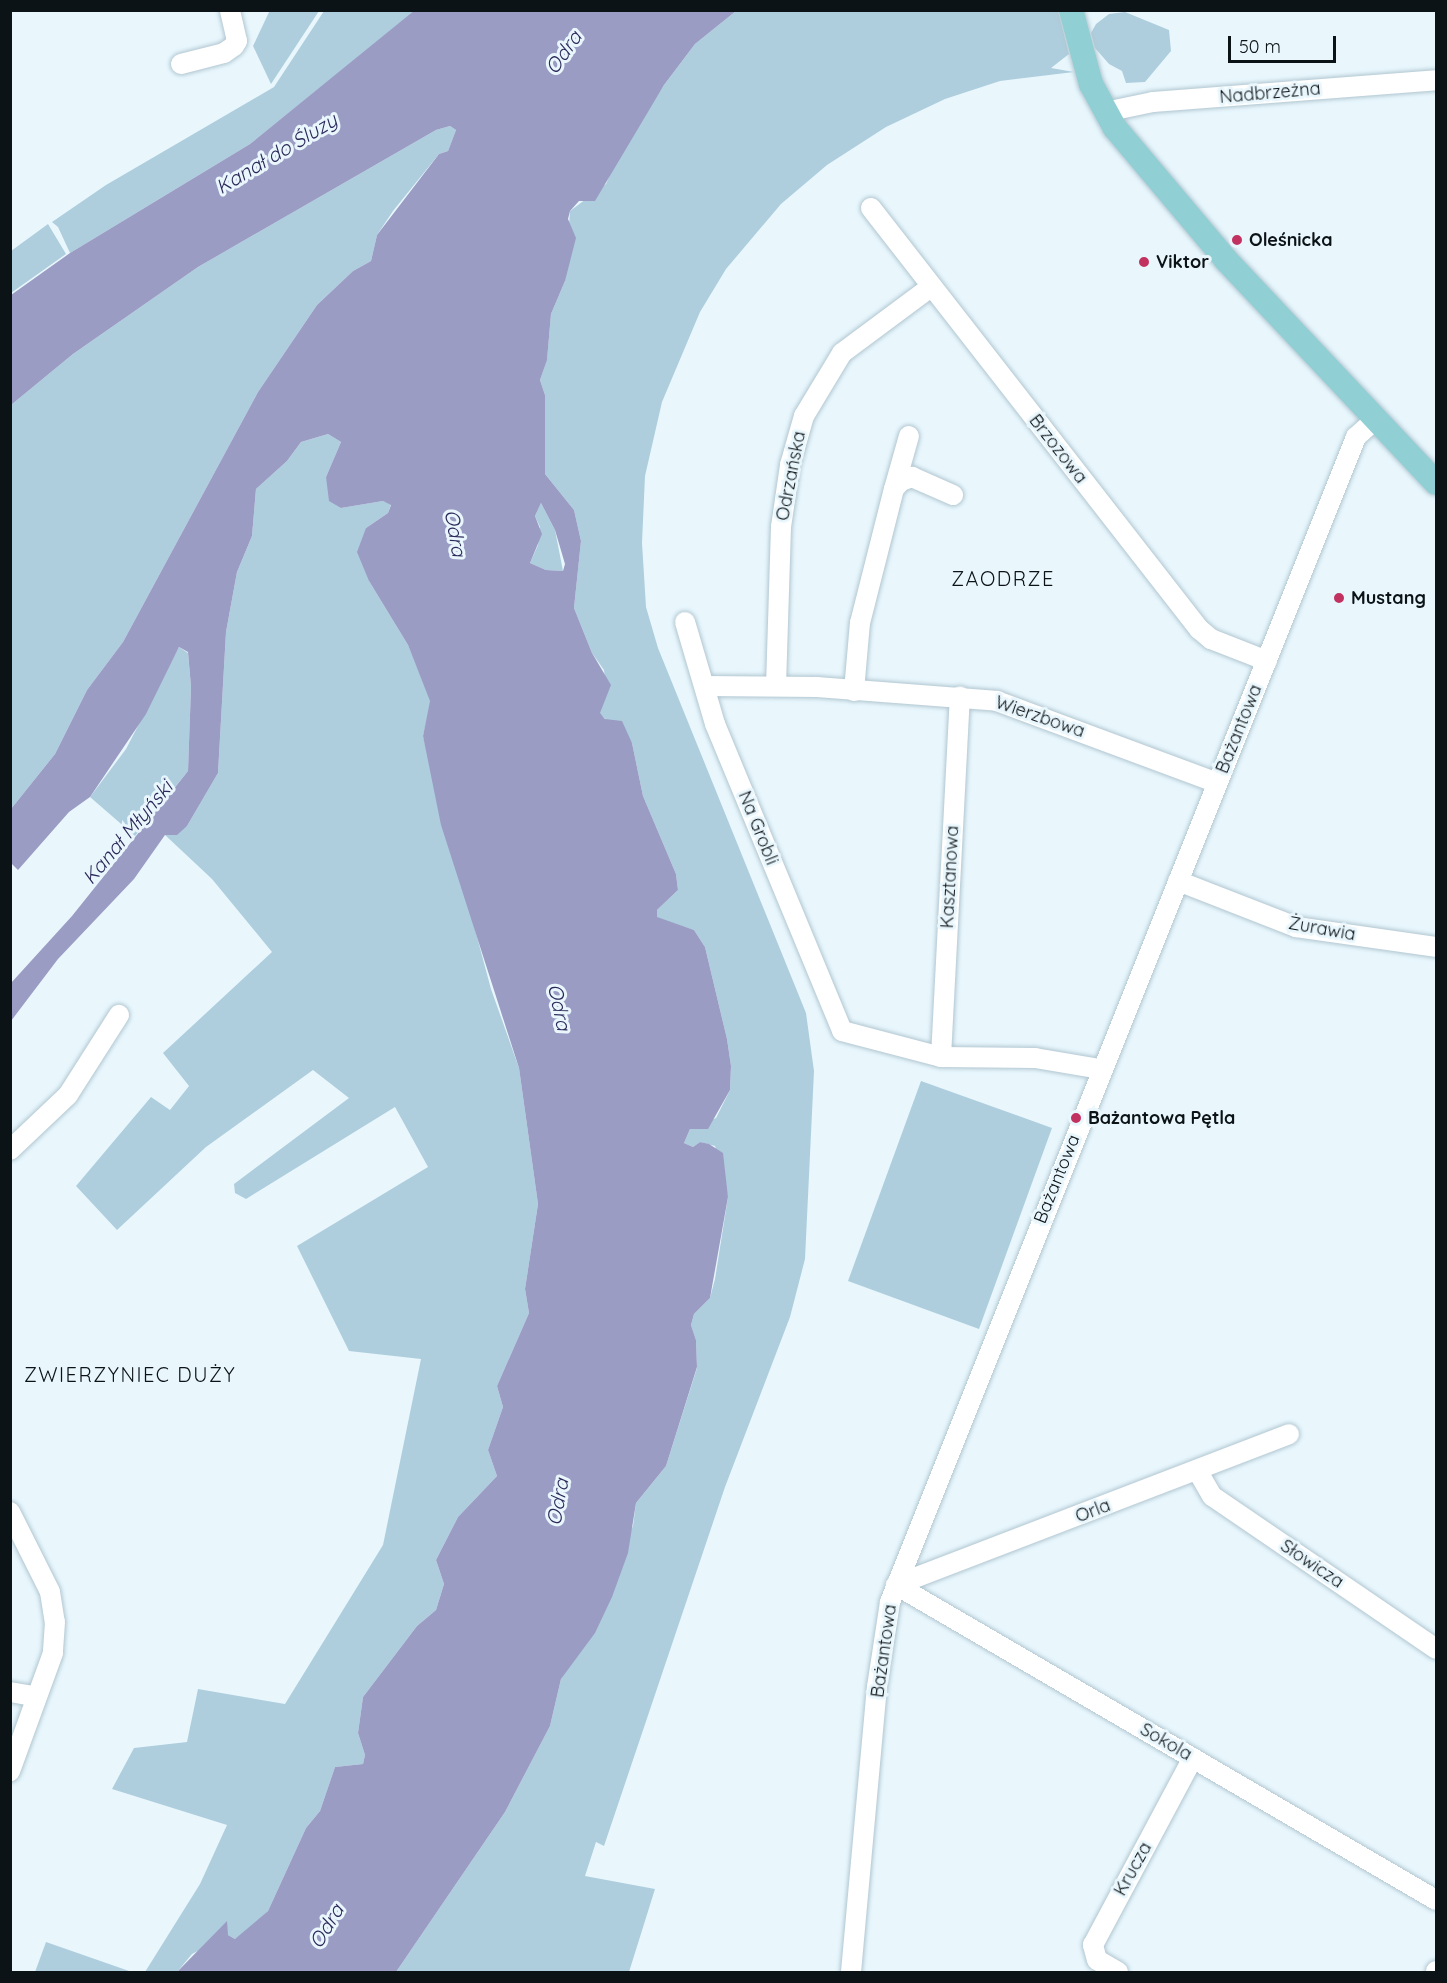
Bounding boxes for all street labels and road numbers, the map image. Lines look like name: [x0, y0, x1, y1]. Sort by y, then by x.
street label: Nadbrzeżna: [1219, 78, 1321, 108]
street label: Brzozowa: [1024, 410, 1092, 488]
street label: Odrzańska: [772, 429, 810, 523]
street label: Bażantowa: [1211, 681, 1267, 777]
street label: Wierzbowa: [992, 692, 1088, 742]
street label: Na Grobli: [733, 788, 783, 868]
street label: Kasztanowa: [937, 825, 963, 929]
street label: Żurawia: [1287, 912, 1357, 946]
street label: Bażantowa: [1029, 1131, 1085, 1227]
street label: Orla: [1072, 1495, 1114, 1527]
street label: Słowicza: [1276, 1535, 1348, 1593]
street label: Bażantowa: [867, 1603, 901, 1699]
street label: Sokola: [1136, 1719, 1196, 1765]
street label: Krucza: [1109, 1838, 1157, 1900]

